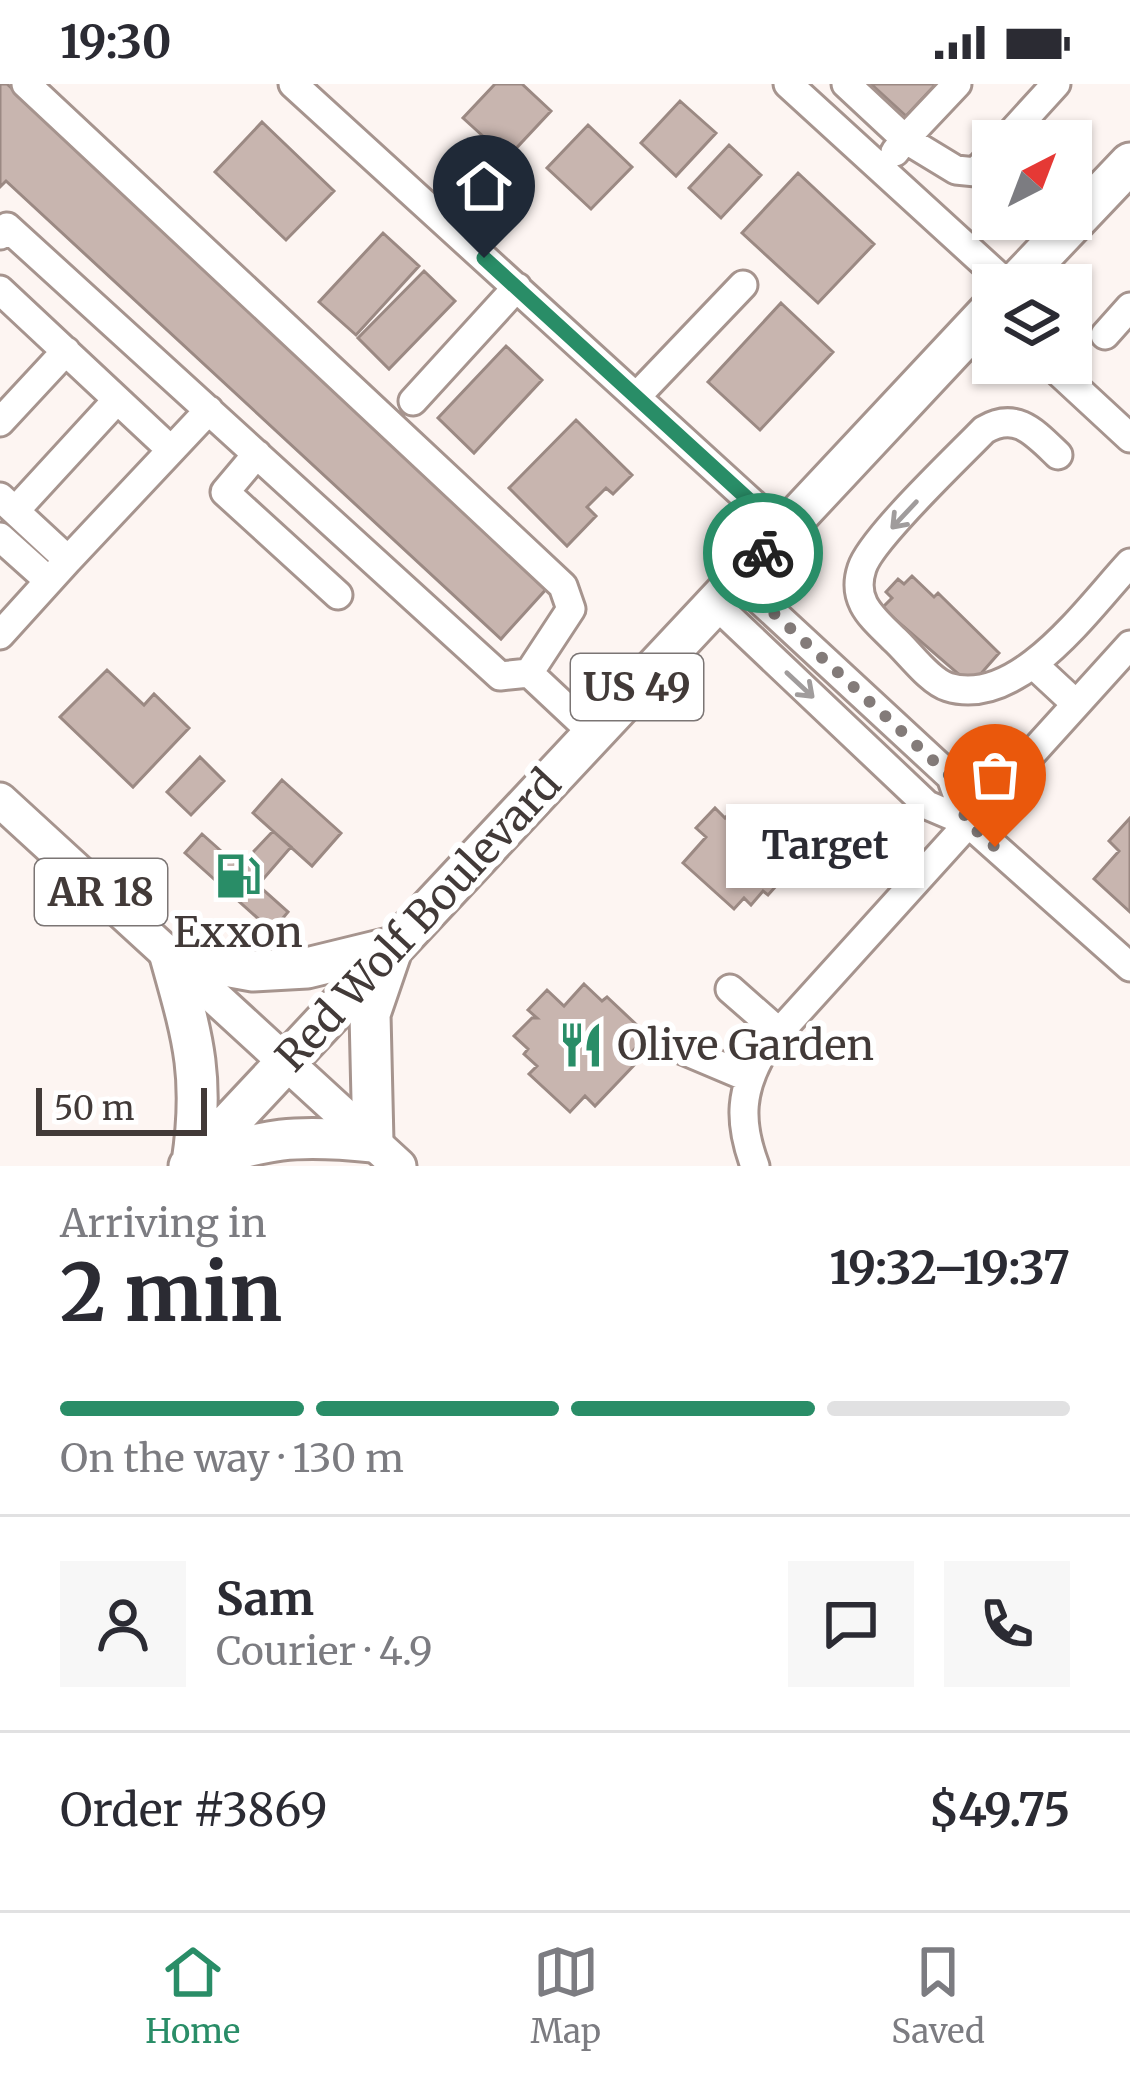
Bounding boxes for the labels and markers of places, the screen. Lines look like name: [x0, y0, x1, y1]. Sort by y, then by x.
pin: [433, 135, 535, 258]
pin: [944, 724, 1046, 847]
callout: Target: [725, 805, 923, 889]
fuel station icon: Exxon: [213, 851, 263, 901]
place label: Exxon: [173, 906, 303, 958]
place label: Olive Garden: [617, 1019, 874, 1071]
restaurant icon: Olive Garden: [556, 1020, 606, 1070]

